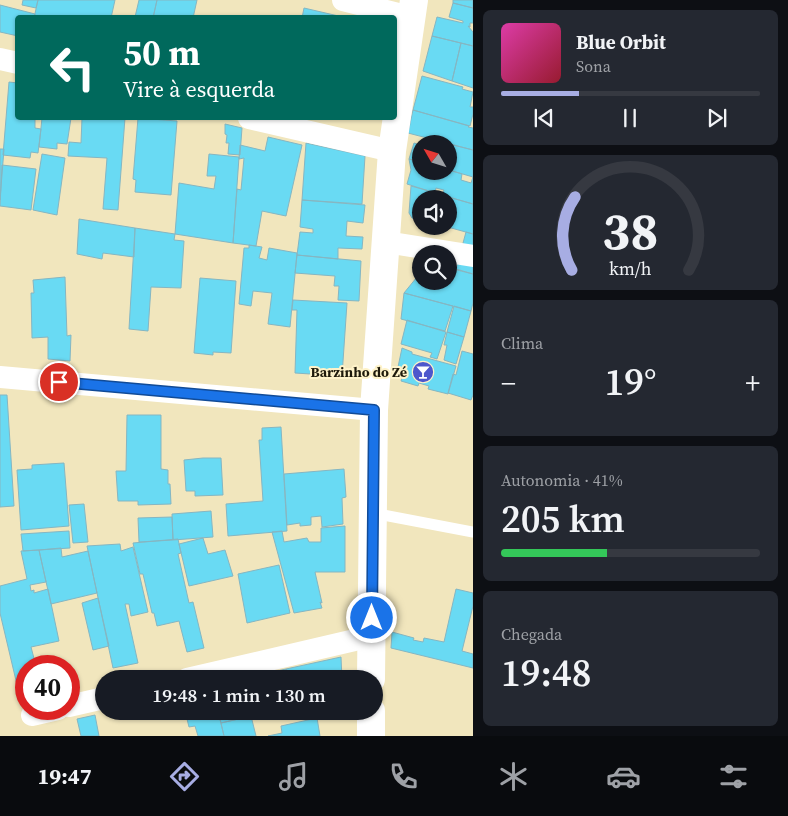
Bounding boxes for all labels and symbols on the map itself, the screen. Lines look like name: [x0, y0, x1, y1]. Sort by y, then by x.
north arrow: [412, 135, 458, 180]
bar icon: Barzinho do Zé: [411, 360, 435, 384]
pin: [38, 361, 80, 403]
place label: Barzinho do Zé: [311, 362, 407, 382]
position arrow: [345, 591, 397, 643]
speed limit sign: 40: [15, 655, 80, 720]

